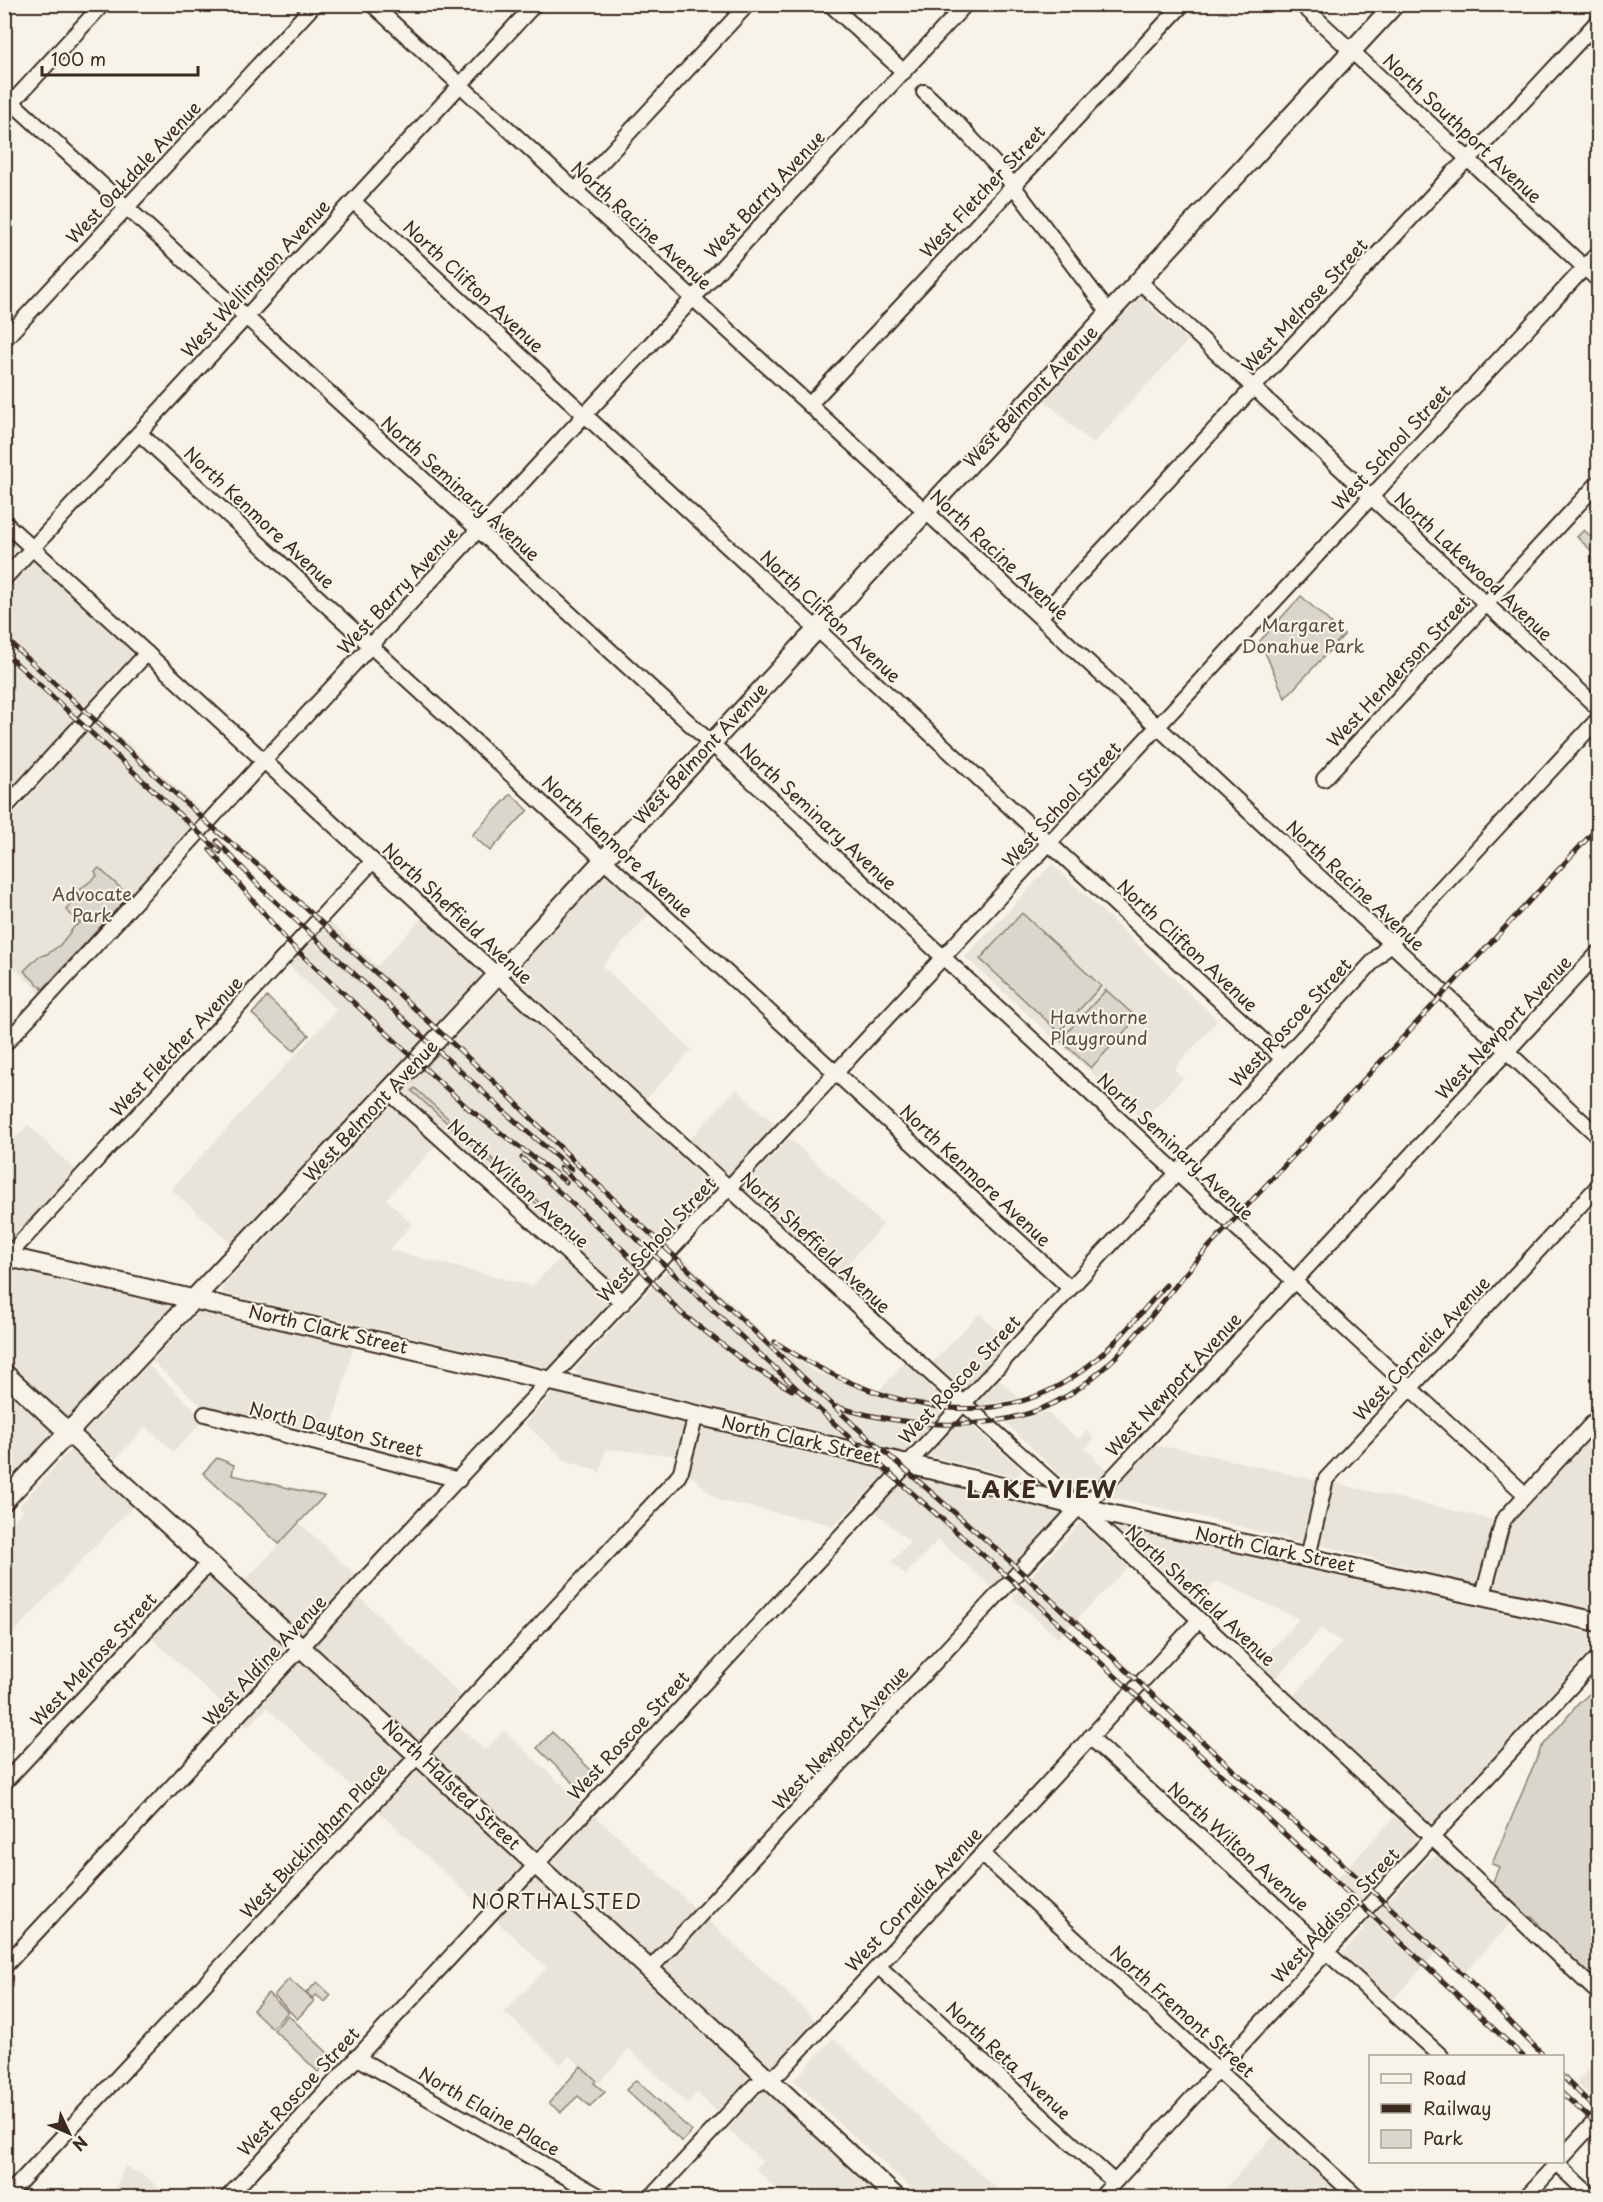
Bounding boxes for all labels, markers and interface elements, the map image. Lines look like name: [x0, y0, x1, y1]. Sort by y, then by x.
scale bar: [42, 39, 198, 77]
text: 100 m: [51, 45, 106, 72]
street label: North Southport Avenue: [1377, 47, 1549, 209]
street label: West Oakdale Avenue: [59, 94, 207, 250]
street label: West Fletcher Street: [913, 118, 1051, 264]
street label: West Barry Avenue: [697, 124, 831, 264]
street label: North Racine Avenue: [566, 154, 718, 296]
street label: West Wellington Avenue: [174, 193, 336, 363]
street label: North Clifton Avenue: [398, 213, 551, 359]
street label: West Melrose Street: [1234, 232, 1373, 378]
street label: West Belmont Avenue: [956, 318, 1103, 473]
street label: West School Street: [1325, 378, 1457, 516]
street label: North Seminary Avenue: [376, 409, 547, 567]
street label: North Kenmore Avenue: [178, 440, 342, 594]
street label: North Racine Avenue: [925, 482, 1076, 626]
street label: North Lakewood Avenue: [1389, 485, 1559, 647]
street label: West Barry Avenue: [330, 520, 464, 660]
street label: North Clifton Avenue: [755, 543, 908, 689]
street label: West Henderson Street: [1320, 589, 1476, 753]
park label: Margaret Donahue Park: [1241, 611, 1365, 659]
street label: West Belmont Avenue: [626, 675, 773, 830]
street label: West School Street: [995, 735, 1127, 873]
street label: North Seminary Avenue: [735, 736, 904, 896]
street label: North Kenmore Avenue: [536, 769, 700, 923]
street label: North Racine Avenue: [1281, 813, 1432, 957]
street label: North Sheffield Avenue: [377, 836, 539, 990]
street label: North Clifton Avenue: [1112, 872, 1265, 1018]
park label: Advocate Park: [52, 880, 132, 928]
street label: West Newport Avenue: [1429, 949, 1577, 1105]
street label: West Roscoe Street: [1223, 951, 1357, 1093]
street label: West Fletcher Avenue: [103, 969, 249, 1123]
park label: Hawthorne Playground: [1050, 1003, 1148, 1051]
street label: West Belmont Avenue: [296, 1032, 443, 1187]
street label: North Seminary Avenue: [1092, 1066, 1261, 1226]
street label: North Kenmore Avenue: [894, 1098, 1058, 1252]
street label: North Wilton Avenue: [442, 1112, 596, 1254]
street label: North Sheffield Avenue: [735, 1165, 897, 1319]
street label: West School Street: [590, 1170, 722, 1308]
street label: West Cornelia Avenue: [1346, 1269, 1496, 1427]
street label: North Clark Street: [246, 1297, 411, 1360]
street label: West Newport Avenue: [1099, 1306, 1247, 1462]
street label: West Roscoe Street: [892, 1308, 1026, 1450]
street label: North Dayton Street: [247, 1394, 426, 1463]
street label: North Clark Street: [719, 1407, 884, 1470]
district label: LAKE VIEW: [966, 1470, 1118, 1506]
street label: North Sheffield Avenue: [1120, 1518, 1282, 1672]
street label: North Clark Street: [1193, 1518, 1358, 1579]
street label: West Melrose Street: [23, 1586, 162, 1732]
street label: West Aldine Avenue: [196, 1588, 332, 1732]
street label: West Newport Avenue: [766, 1659, 914, 1815]
street label: West Roscoe Street: [561, 1664, 695, 1806]
street label: North Halsted Street: [377, 1712, 527, 1855]
street label: West Buckingham Place: [233, 1756, 393, 1924]
street label: North Wilton Avenue: [1162, 1775, 1316, 1917]
street label: West Cornelia Avenue: [838, 1820, 988, 1978]
street label: West Addison Street: [1265, 1841, 1405, 1989]
district label: NORTHALSTED: [471, 1886, 643, 1916]
street label: North Fremont Street: [1105, 1938, 1261, 2083]
street label: North Reta Avenue: [940, 1995, 1078, 2125]
street label: West Roscoe Street: [231, 2020, 365, 2162]
legend: [1369, 2055, 1564, 2163]
street label: North Elaine Place: [414, 2059, 565, 2162]
text: Road: [1423, 2064, 1467, 2091]
text: Railway: [1423, 2094, 1491, 2121]
north arrow: [39, 2103, 99, 2163]
text: Park: [1423, 2124, 1463, 2151]
text: N: [67, 2131, 94, 2157]

